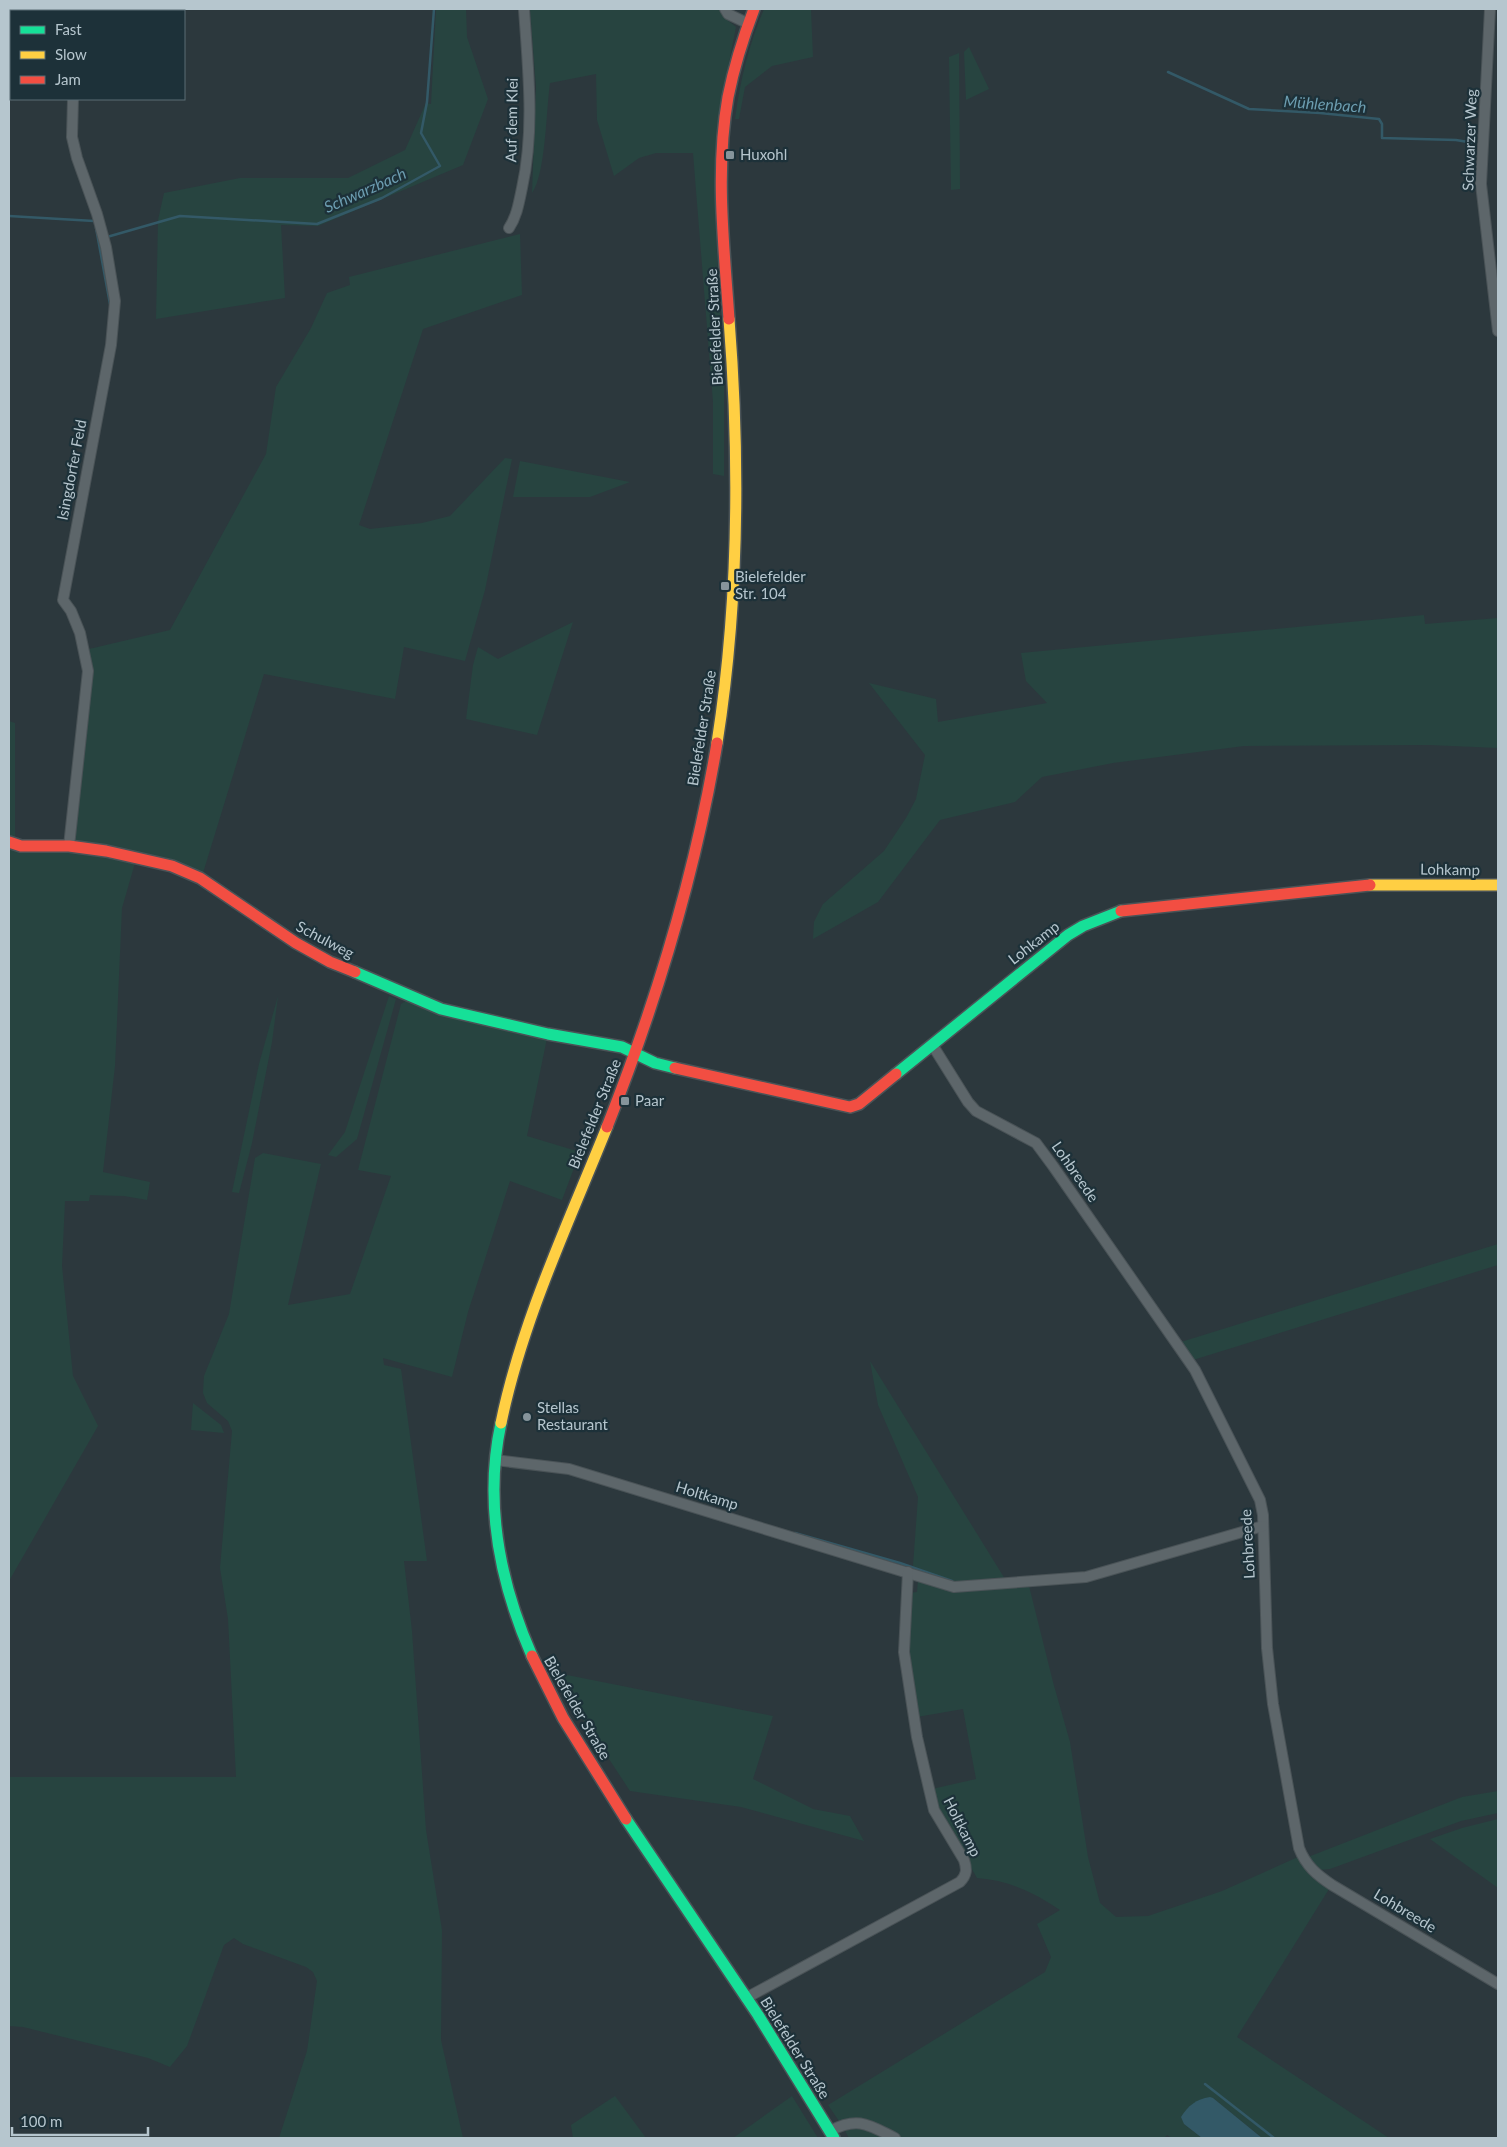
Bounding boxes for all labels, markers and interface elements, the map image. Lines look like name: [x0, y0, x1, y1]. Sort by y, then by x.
legend: [10, 10, 185, 100]
text: Fast: [55, 20, 82, 38]
text: Slow: [55, 45, 87, 63]
text: Jam: [55, 70, 81, 88]
street label: Auf dem Klei: [501, 78, 521, 162]
street label: Schwarzer Weg: [1458, 89, 1480, 191]
water label: Mühlenbach: [1283, 91, 1367, 116]
place label: Huxohl: [740, 145, 787, 163]
marker: Huxohl: [724, 149, 736, 161]
water label: Schwarzbach: [321, 163, 409, 216]
street label: Bielefelder Straße: [702, 268, 726, 386]
street label: Isingdorfer Feld: [52, 418, 90, 522]
place label: Bielefelder Str. 104: [735, 567, 806, 602]
marker: Bielefelder Str. 104: [719, 580, 731, 592]
street label: Bielefelder Straße: [683, 669, 719, 787]
street label: Lohkamp: [1420, 859, 1480, 879]
street label: Schulweg: [293, 916, 358, 962]
street label: Lohkamp: [1004, 917, 1063, 968]
street label: Bielefelder Straße: [564, 1056, 624, 1171]
place label: Paar: [635, 1091, 665, 1109]
marker: Paar: [619, 1095, 631, 1107]
street label: Lohbreede: [1048, 1138, 1103, 1205]
place label: Stellas Restaurant: [537, 1398, 609, 1433]
marker: Stellas Restaurant: [521, 1411, 533, 1423]
street label: Holtkamp: [674, 1477, 741, 1513]
street label: Lohbreede: [1236, 1509, 1258, 1579]
street label: Bielefelder Straße: [541, 1652, 615, 1763]
street label: Holtkamp: [940, 1794, 986, 1859]
street label: Lohbreede: [1371, 1884, 1440, 1936]
street label: Bielefelder Straße: [757, 1993, 834, 2102]
scale bar: [12, 2104, 149, 2136]
text: 100 m: [20, 2112, 62, 2130]

